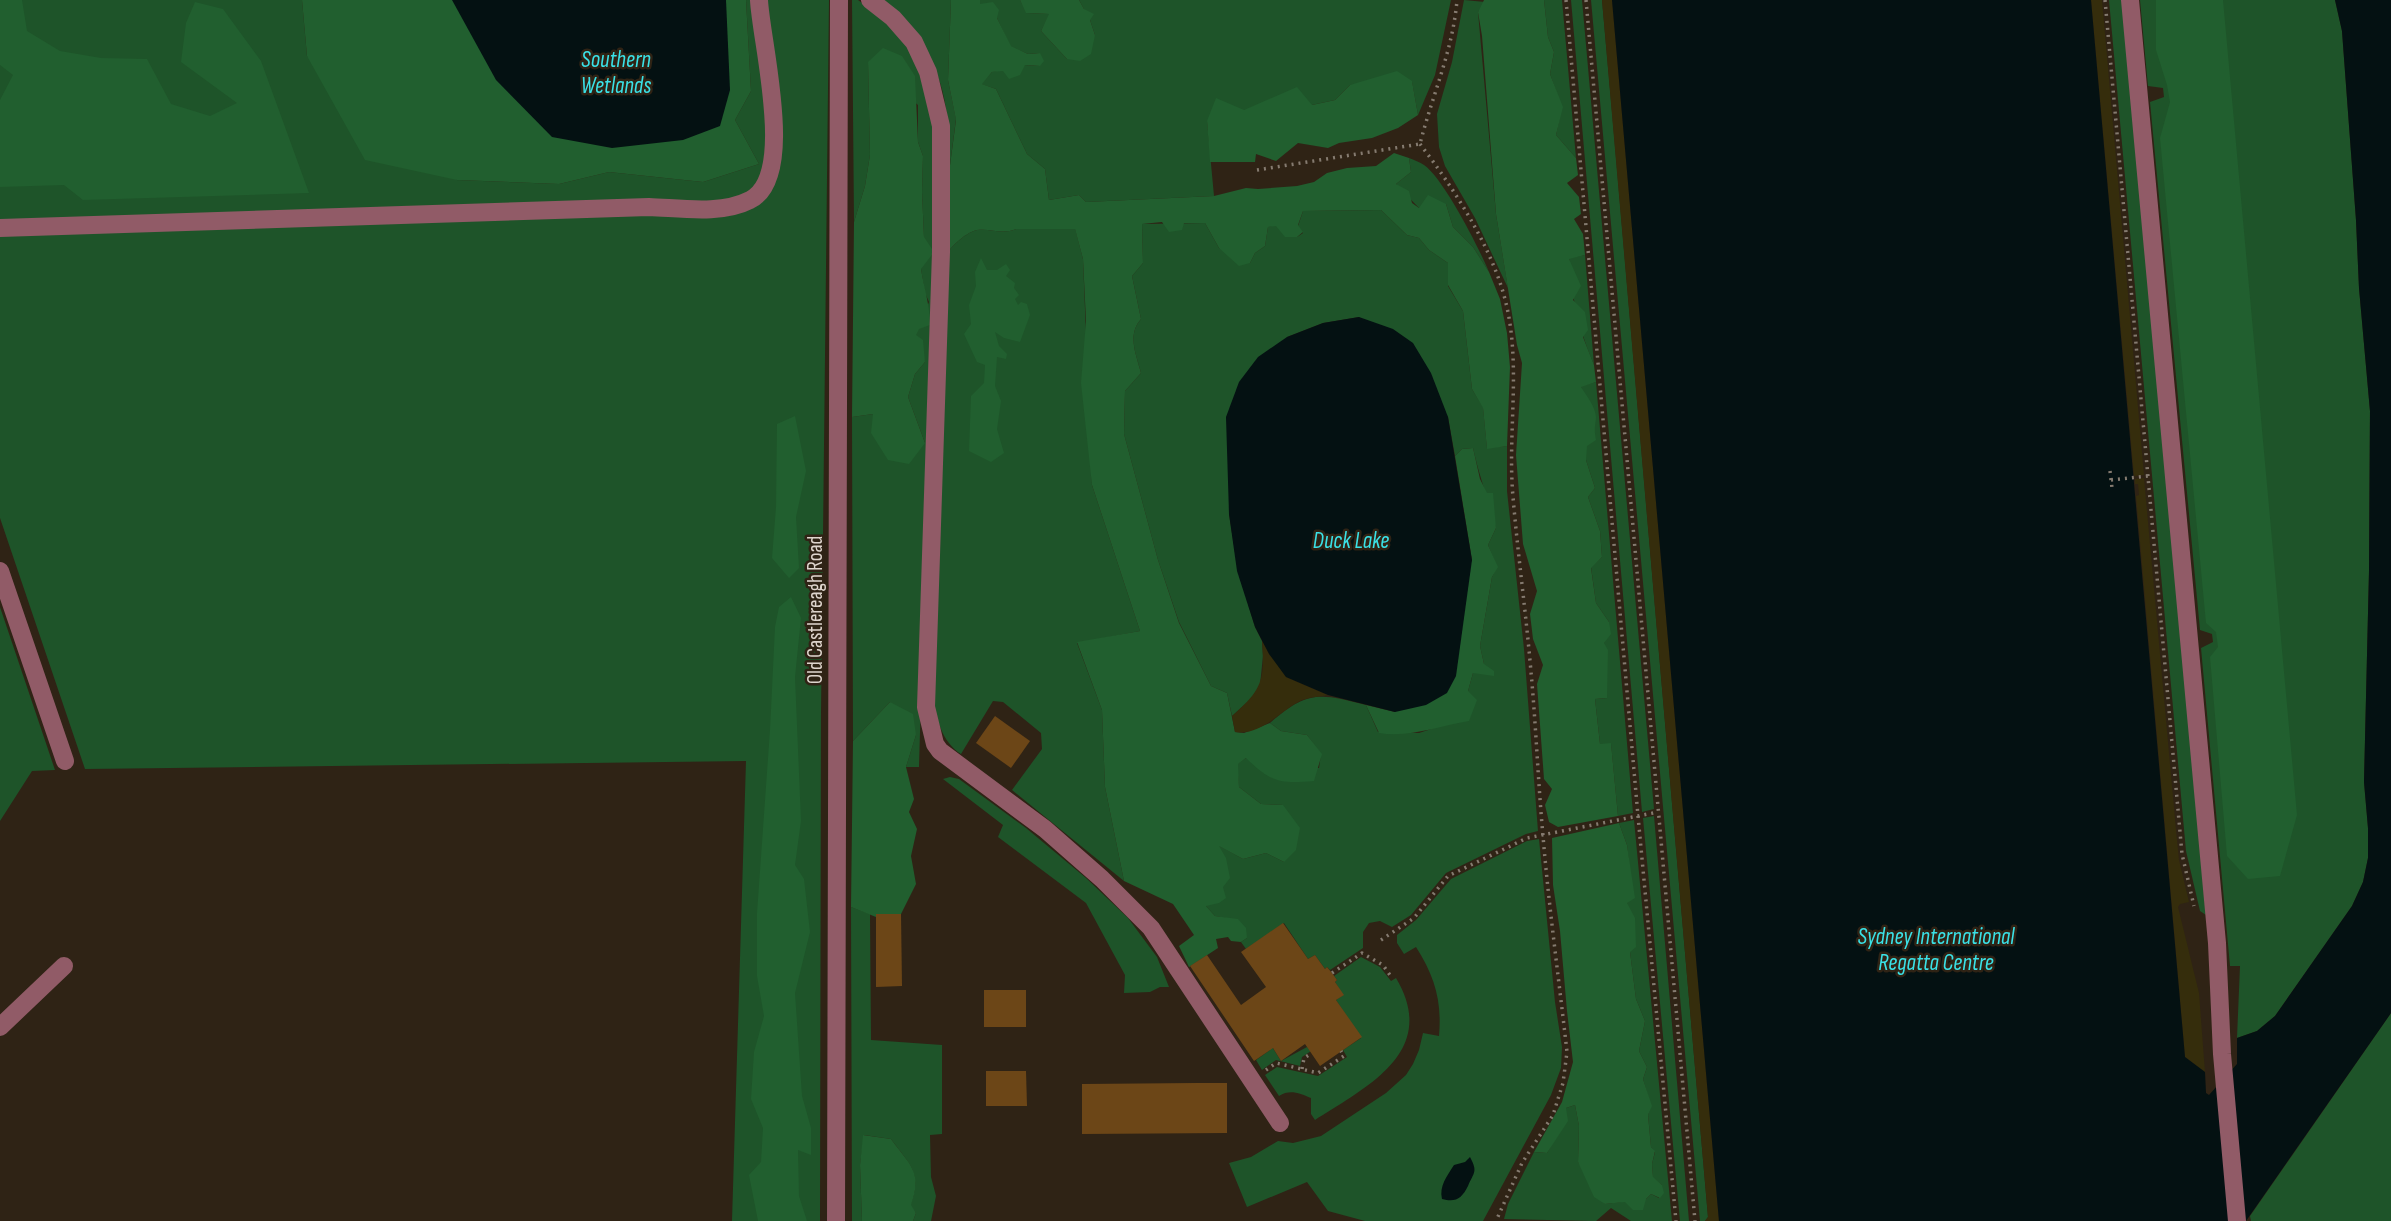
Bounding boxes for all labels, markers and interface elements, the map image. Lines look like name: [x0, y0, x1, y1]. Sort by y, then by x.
water label: Southern Wetlands: [581, 46, 651, 100]
water label: Duck Lake: [1313, 527, 1389, 555]
street label: Old Castlereagh Road: [803, 536, 828, 684]
water label: Sydney International Regatta Centre: [1857, 923, 2015, 977]

